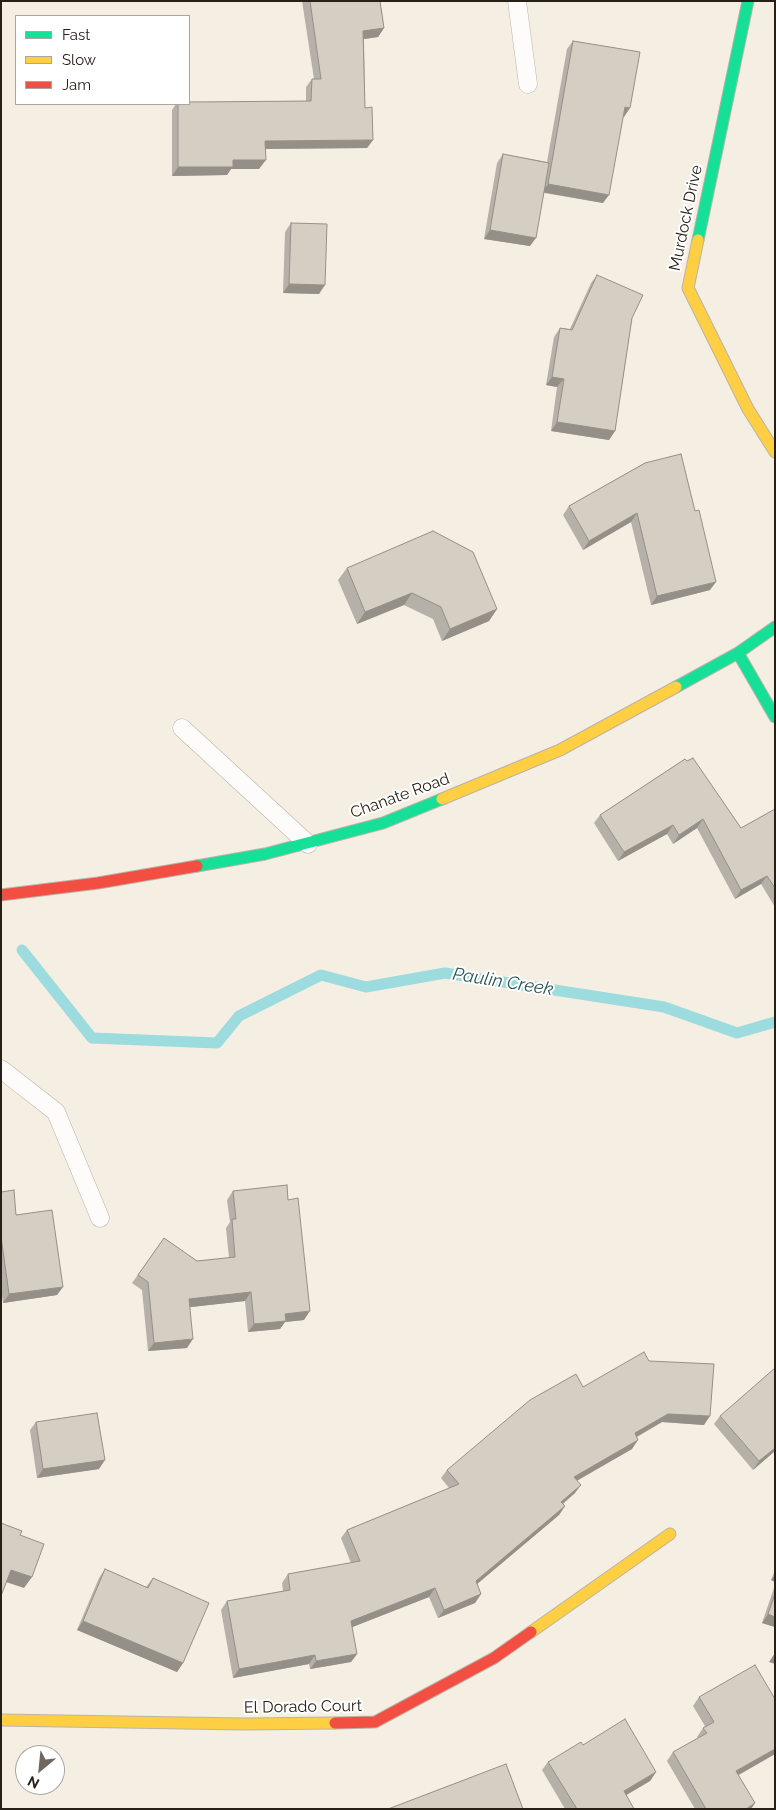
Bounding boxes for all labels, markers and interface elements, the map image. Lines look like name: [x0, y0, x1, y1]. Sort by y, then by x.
legend: [15, 15, 190, 105]
text: Fast: [62, 26, 90, 44]
text: Slow: [62, 51, 96, 69]
text: Jam: [62, 76, 91, 94]
street label: Murdock Drive: [665, 163, 707, 273]
street label: Chanate Road: [348, 769, 452, 823]
water label: Paulin Creek: [451, 963, 555, 1001]
street label: El Dorado Court: [244, 1696, 362, 1718]
north arrow: [15, 1745, 65, 1795]
text: N: [25, 1773, 42, 1792]

